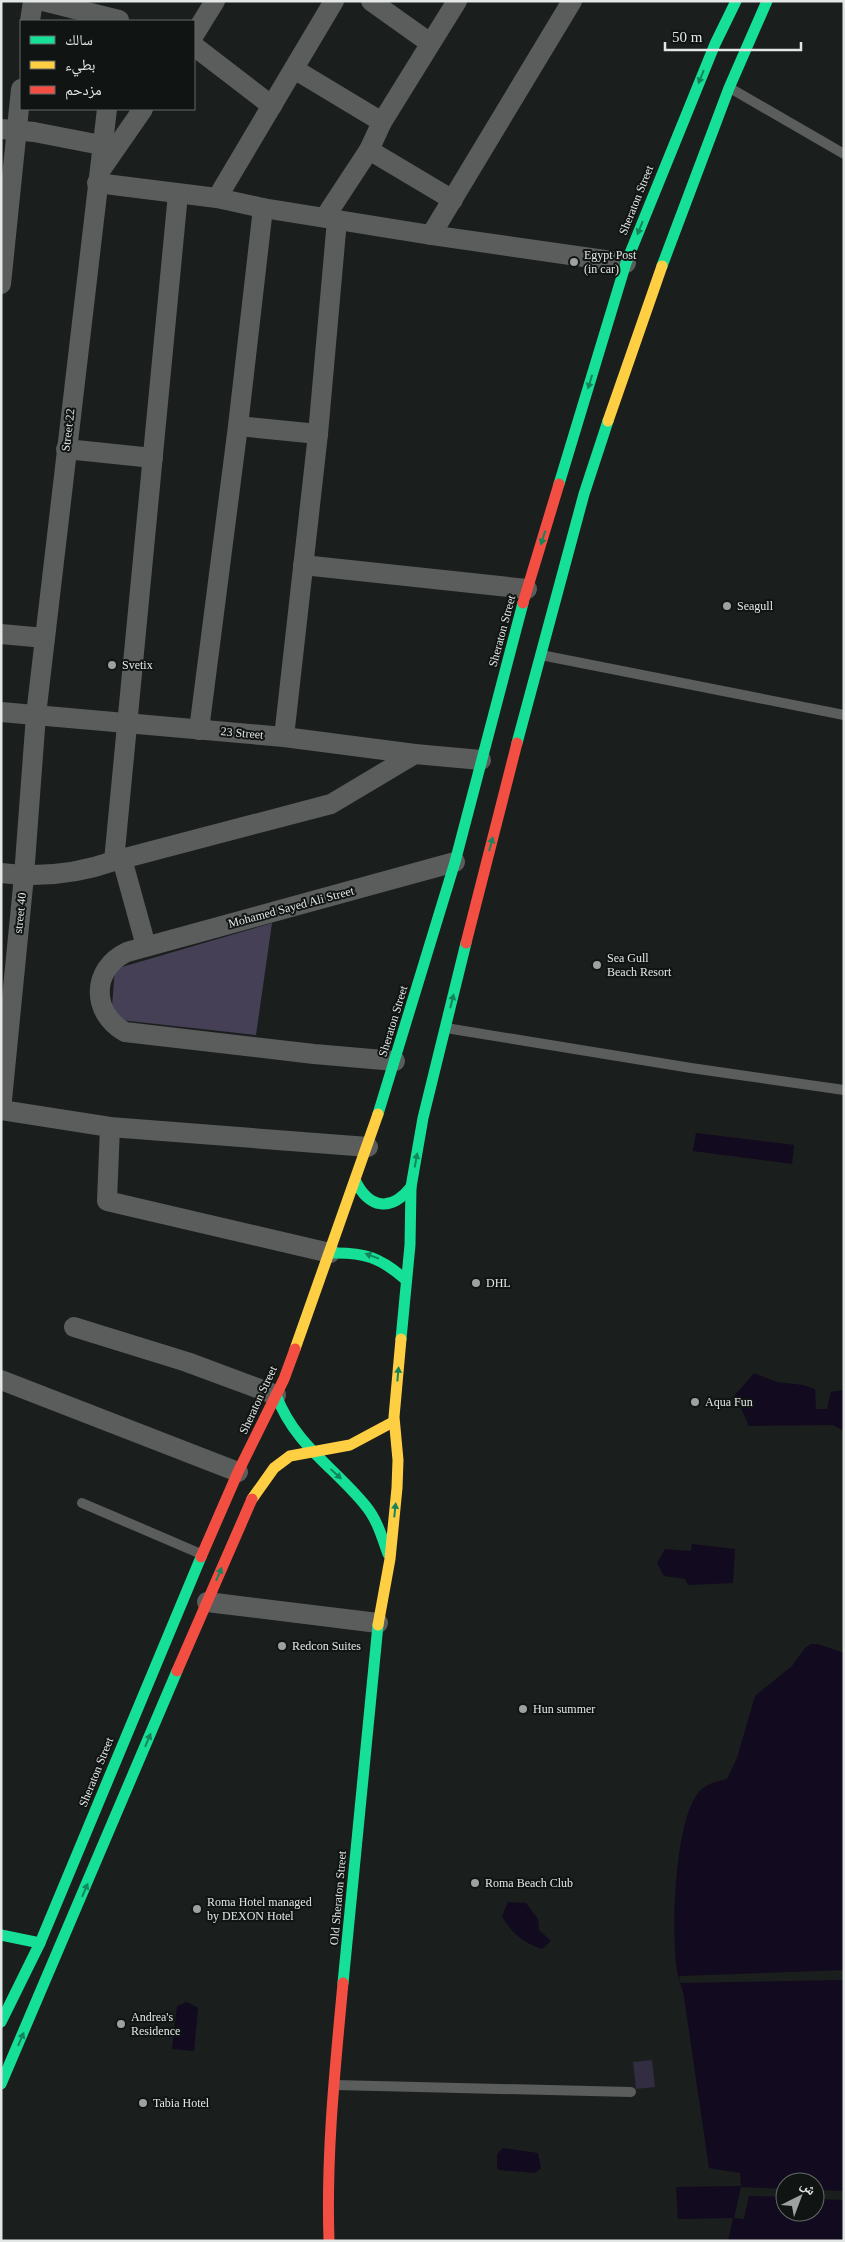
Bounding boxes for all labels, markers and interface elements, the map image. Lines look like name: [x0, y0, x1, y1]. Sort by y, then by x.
legend: [20, 20, 195, 110]
scale bar: [665, 20, 801, 52]
text: 50 m: [672, 29, 703, 45]
text: سالك: [65, 32, 93, 48]
text: بطيء: [65, 57, 95, 77]
one-way arrow: [697, 70, 705, 85]
text: مزدحم: [65, 82, 102, 100]
street label: Sheraton Street: [616, 163, 657, 237]
one-way arrow: [636, 221, 644, 236]
place label: Egypt Post (in car): [584, 248, 637, 276]
marker: Egypt Post (in car): [568, 256, 580, 268]
one-way arrow: [585, 375, 593, 390]
street label: Street 22: [58, 408, 78, 452]
one-way arrow: [538, 530, 546, 545]
street label: Sheraton Street: [486, 593, 518, 668]
place label: Seagull: [737, 599, 774, 613]
marker: Seagull: [721, 600, 733, 612]
place label: Svetix: [122, 658, 153, 672]
marker: Svetix: [106, 659, 118, 671]
street label: 23 Street: [220, 724, 265, 742]
one-way arrow: [487, 836, 495, 851]
street label: Mohamed Sayed Ali Street: [227, 883, 356, 931]
street label: street 40: [11, 892, 29, 934]
place label: Sea Gull Beach Resort: [607, 951, 672, 979]
marker: Sea Gull Beach Resort: [591, 959, 603, 971]
street label: Sheraton Street: [376, 983, 411, 1058]
one-way arrow: [448, 994, 456, 1009]
one-way arrow: [412, 1151, 420, 1167]
one-way arrow: [364, 1252, 379, 1260]
place label: DHL: [486, 1276, 511, 1290]
marker: DHL: [470, 1277, 482, 1289]
street label: Sheraton Street: [236, 1363, 280, 1436]
one-way arrow: [394, 1366, 402, 1382]
place label: Aqua Fun: [705, 1395, 753, 1409]
marker: Aqua Fun: [689, 1396, 701, 1408]
one-way arrow: [330, 1468, 342, 1480]
one-way arrow: [391, 1502, 399, 1518]
one-way arrow: [215, 1567, 223, 1581]
place label: Redcon Suites: [292, 1639, 361, 1653]
marker: Redcon Suites: [276, 1640, 288, 1652]
place label: Hun summer: [533, 1702, 595, 1716]
marker: Hun summer: [517, 1703, 529, 1715]
one-way arrow: [145, 1733, 153, 1747]
street label: Sheraton Street: [76, 1735, 117, 1809]
street label: Old Sheraton Street: [327, 1850, 349, 1946]
place label: Roma Beach Club: [485, 1876, 573, 1890]
marker: Roma Beach Club: [469, 1877, 481, 1889]
one-way arrow: [81, 1882, 89, 1897]
place label: Roma Hotel managed by DEXON Hotel: [207, 1895, 312, 1923]
marker: Roma Hotel managed by DEXON Hotel: [191, 1903, 203, 1915]
place label: Andrea's Residence: [131, 2010, 180, 2038]
marker: Andrea's Residence: [115, 2018, 127, 2030]
one-way arrow: [17, 2032, 25, 2046]
place label: Tabia Hotel: [153, 2096, 210, 2110]
marker: Tabia Hotel: [137, 2097, 149, 2109]
north arrow: [775, 2172, 825, 2222]
text: ش: [797, 2177, 819, 2199]

